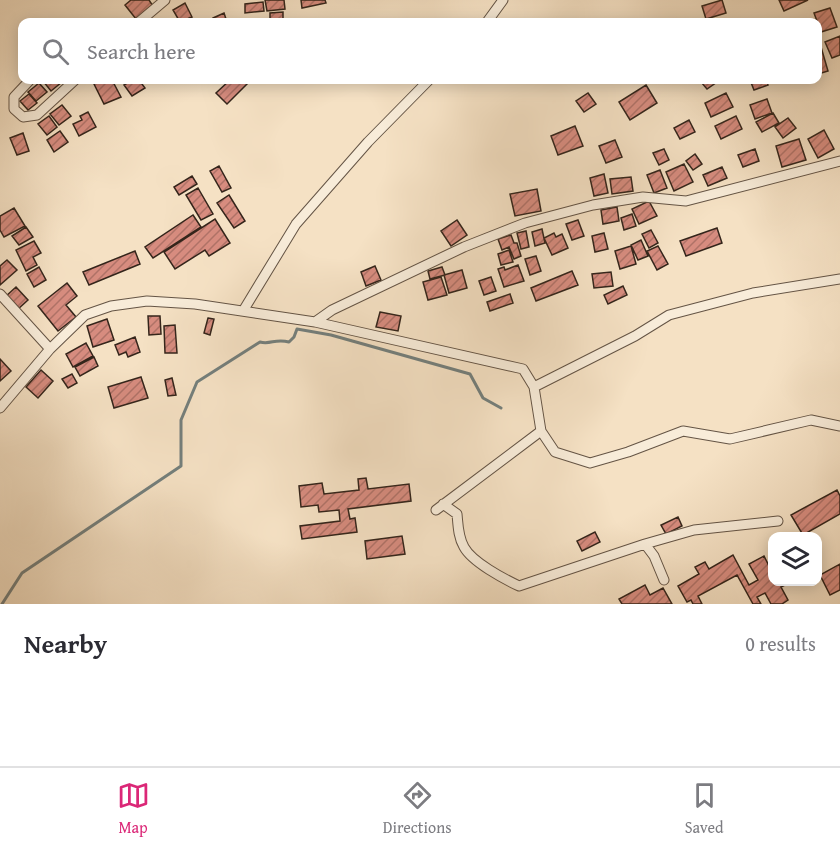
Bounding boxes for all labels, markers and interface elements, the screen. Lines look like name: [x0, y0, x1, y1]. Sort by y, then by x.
search box: [18, 18, 822, 84]
icon: search: [39, 35, 72, 68]
text: Search here: [87, 35, 196, 67]
map controls: [768, 532, 822, 586]
button: layers: [768, 532, 822, 586]
text: Nearby: [24, 624, 107, 663]
text: 0 results: [745, 629, 816, 658]
tab: Map: [117, 779, 150, 839]
tab: Directions: [383, 779, 452, 839]
tab: Saved: [685, 779, 723, 839]

